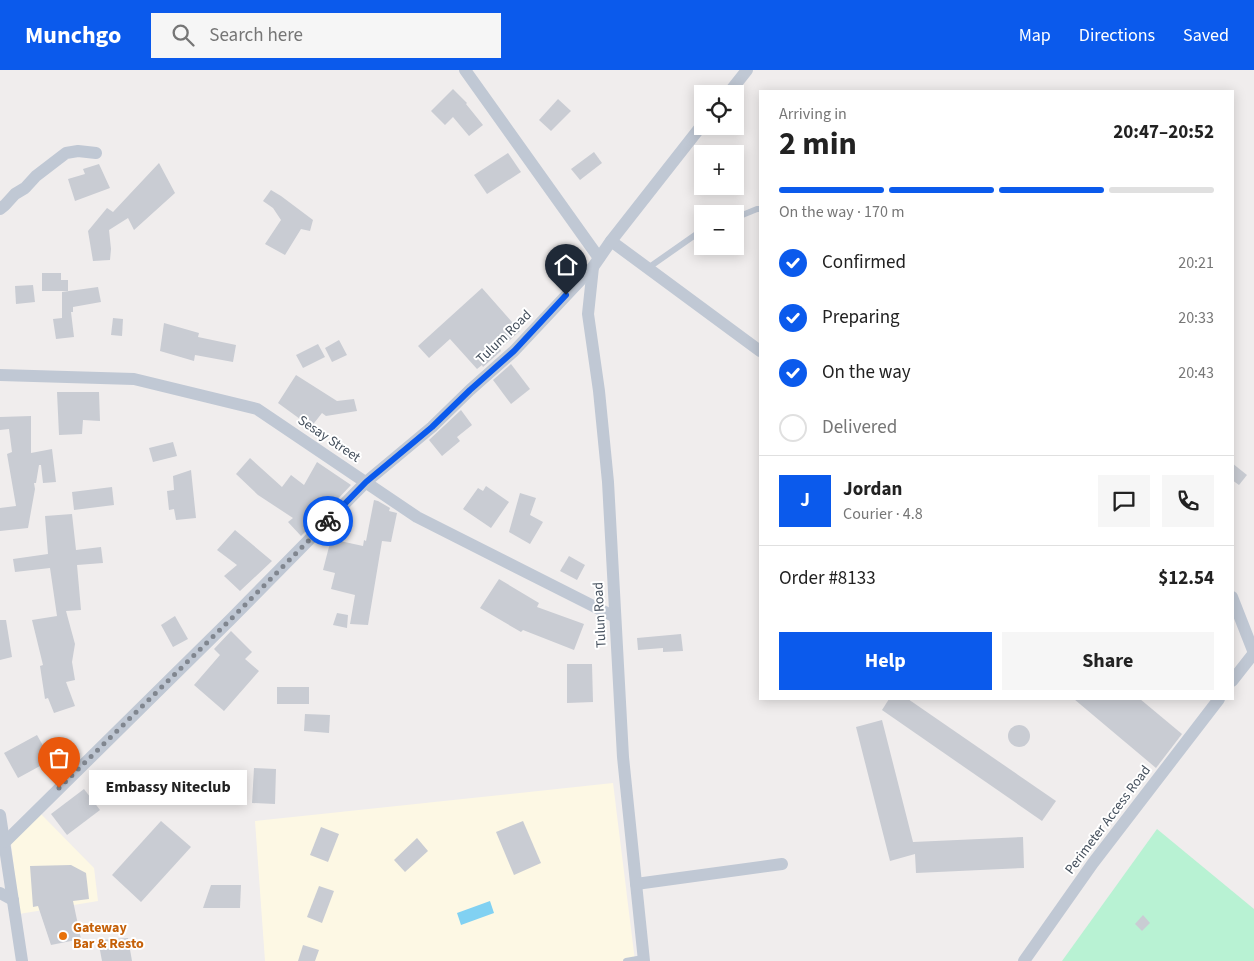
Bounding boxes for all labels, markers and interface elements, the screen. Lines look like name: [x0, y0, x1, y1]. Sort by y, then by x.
search box: [151, 13, 501, 58]
text: Munchgo: [25, 18, 121, 53]
icon: search: [169, 21, 197, 49]
text: Search here: [209, 22, 303, 49]
text: Map: [1019, 23, 1051, 48]
text: Directions: [1079, 23, 1155, 48]
text: Saved: [1183, 23, 1229, 48]
map controls: [694, 85, 744, 255]
button: locate: [694, 85, 744, 135]
text: Arriving in: [779, 103, 847, 125]
text: 20:47–20:52: [1113, 119, 1214, 146]
text: 2 min: [779, 121, 857, 167]
button: +: [694, 145, 744, 195]
text: On the way · 170 m: [779, 201, 904, 223]
button: −: [694, 205, 744, 255]
pin: [545, 244, 587, 295]
icon: check: [779, 249, 807, 277]
text: Confirmed: [822, 249, 906, 276]
icon: home: [552, 251, 580, 279]
text: 20:21: [1178, 252, 1214, 274]
icon: check: [779, 304, 807, 332]
text: Preparing: [822, 304, 900, 331]
street label: Tulum Road: [472, 305, 536, 369]
text: 20:33: [1178, 307, 1214, 329]
icon: check: [779, 359, 807, 387]
text: On the way: [822, 359, 911, 386]
text: 20:43: [1178, 362, 1214, 384]
street label: Sesay Street: [294, 411, 365, 467]
text: Delivered: [822, 414, 897, 441]
button: chat: [1098, 475, 1150, 527]
button: phone: [1162, 475, 1214, 527]
text: Jordan: [843, 476, 902, 503]
text: J: [800, 487, 810, 514]
courier: [303, 496, 353, 546]
text: Courier · 4.8: [843, 503, 923, 525]
icon: bike: [314, 507, 342, 535]
text: Order #8133: [779, 565, 876, 592]
text: $12.54: [1158, 565, 1214, 592]
street label: Tulun Road: [588, 581, 612, 649]
button: Help: [779, 632, 992, 690]
button: Share: [1002, 632, 1214, 690]
pin: [38, 737, 80, 788]
icon: bag: [45, 744, 73, 772]
street label: Perimeter Access Road: [1060, 761, 1156, 879]
callout: Embassy Niteclub: [89, 770, 246, 806]
text: Embassy Niteclub: [105, 776, 231, 798]
place label: Gateway Bar & Resto: [73, 918, 144, 954]
marker: Gateway Bar & Resto: [57, 930, 69, 942]

